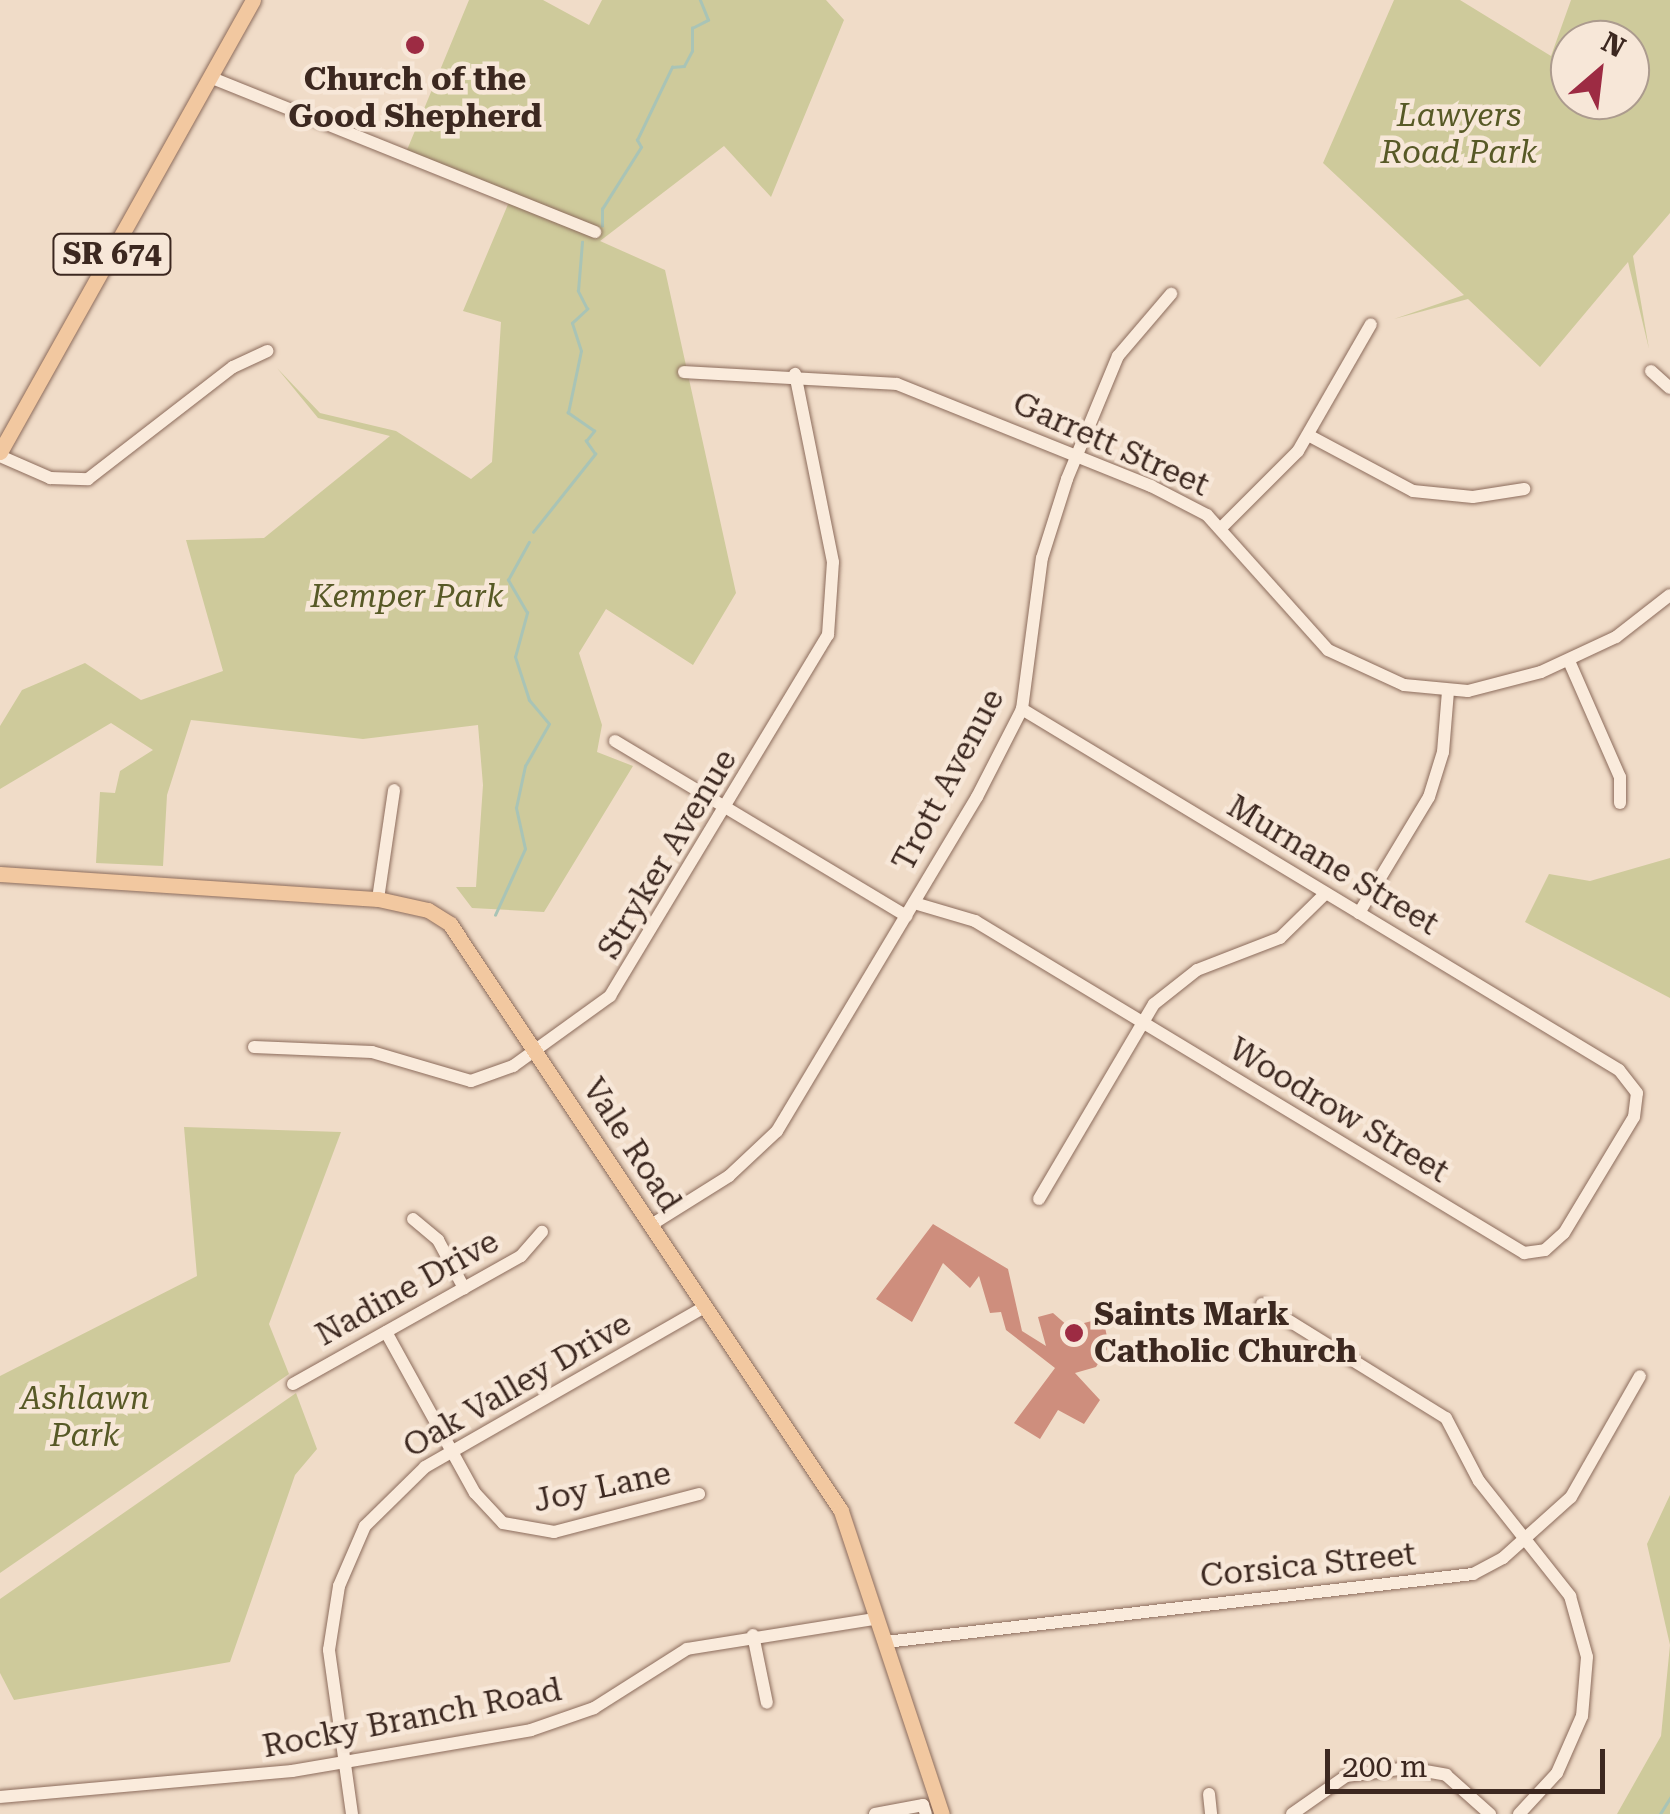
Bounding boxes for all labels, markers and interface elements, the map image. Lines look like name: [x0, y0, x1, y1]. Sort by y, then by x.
north arrow: [1550, 20, 1650, 120]
text: N: [1596, 25, 1631, 64]
marker: Church of the Good Shepherd: [404, 34, 426, 56]
place label: Church of the Good Shepherd: [288, 61, 542, 136]
park label: Lawyers Road Park: [1381, 97, 1537, 172]
road number: SR 674: [52, 229, 172, 279]
street label: Garrett Street: [1007, 384, 1215, 504]
park label: Kemper Park: [310, 577, 504, 615]
street label: Trott Avenue: [884, 682, 1012, 878]
street label: Stryker Avenue: [589, 742, 745, 966]
street label: Murnane Street: [1220, 787, 1446, 943]
street label: Woodrow Street: [1222, 1029, 1456, 1191]
street label: Vale Road: [575, 1071, 689, 1219]
street label: Nadine Drive: [309, 1222, 505, 1354]
place label: Saints Mark Catholic Church: [1094, 1296, 1357, 1371]
street label: Oak Valley Drive: [396, 1304, 638, 1466]
marker: Saints Mark Catholic Church: [1063, 1322, 1085, 1344]
park label: Ashlawn Park: [21, 1380, 149, 1455]
street label: Joy Lane: [530, 1454, 674, 1520]
street label: Corsica Street: [1198, 1535, 1418, 1595]
street label: Rocky Branch Road: [259, 1670, 565, 1766]
scale bar: [1330, 1729, 1610, 1791]
text: 200 m: [1342, 1749, 1427, 1784]

